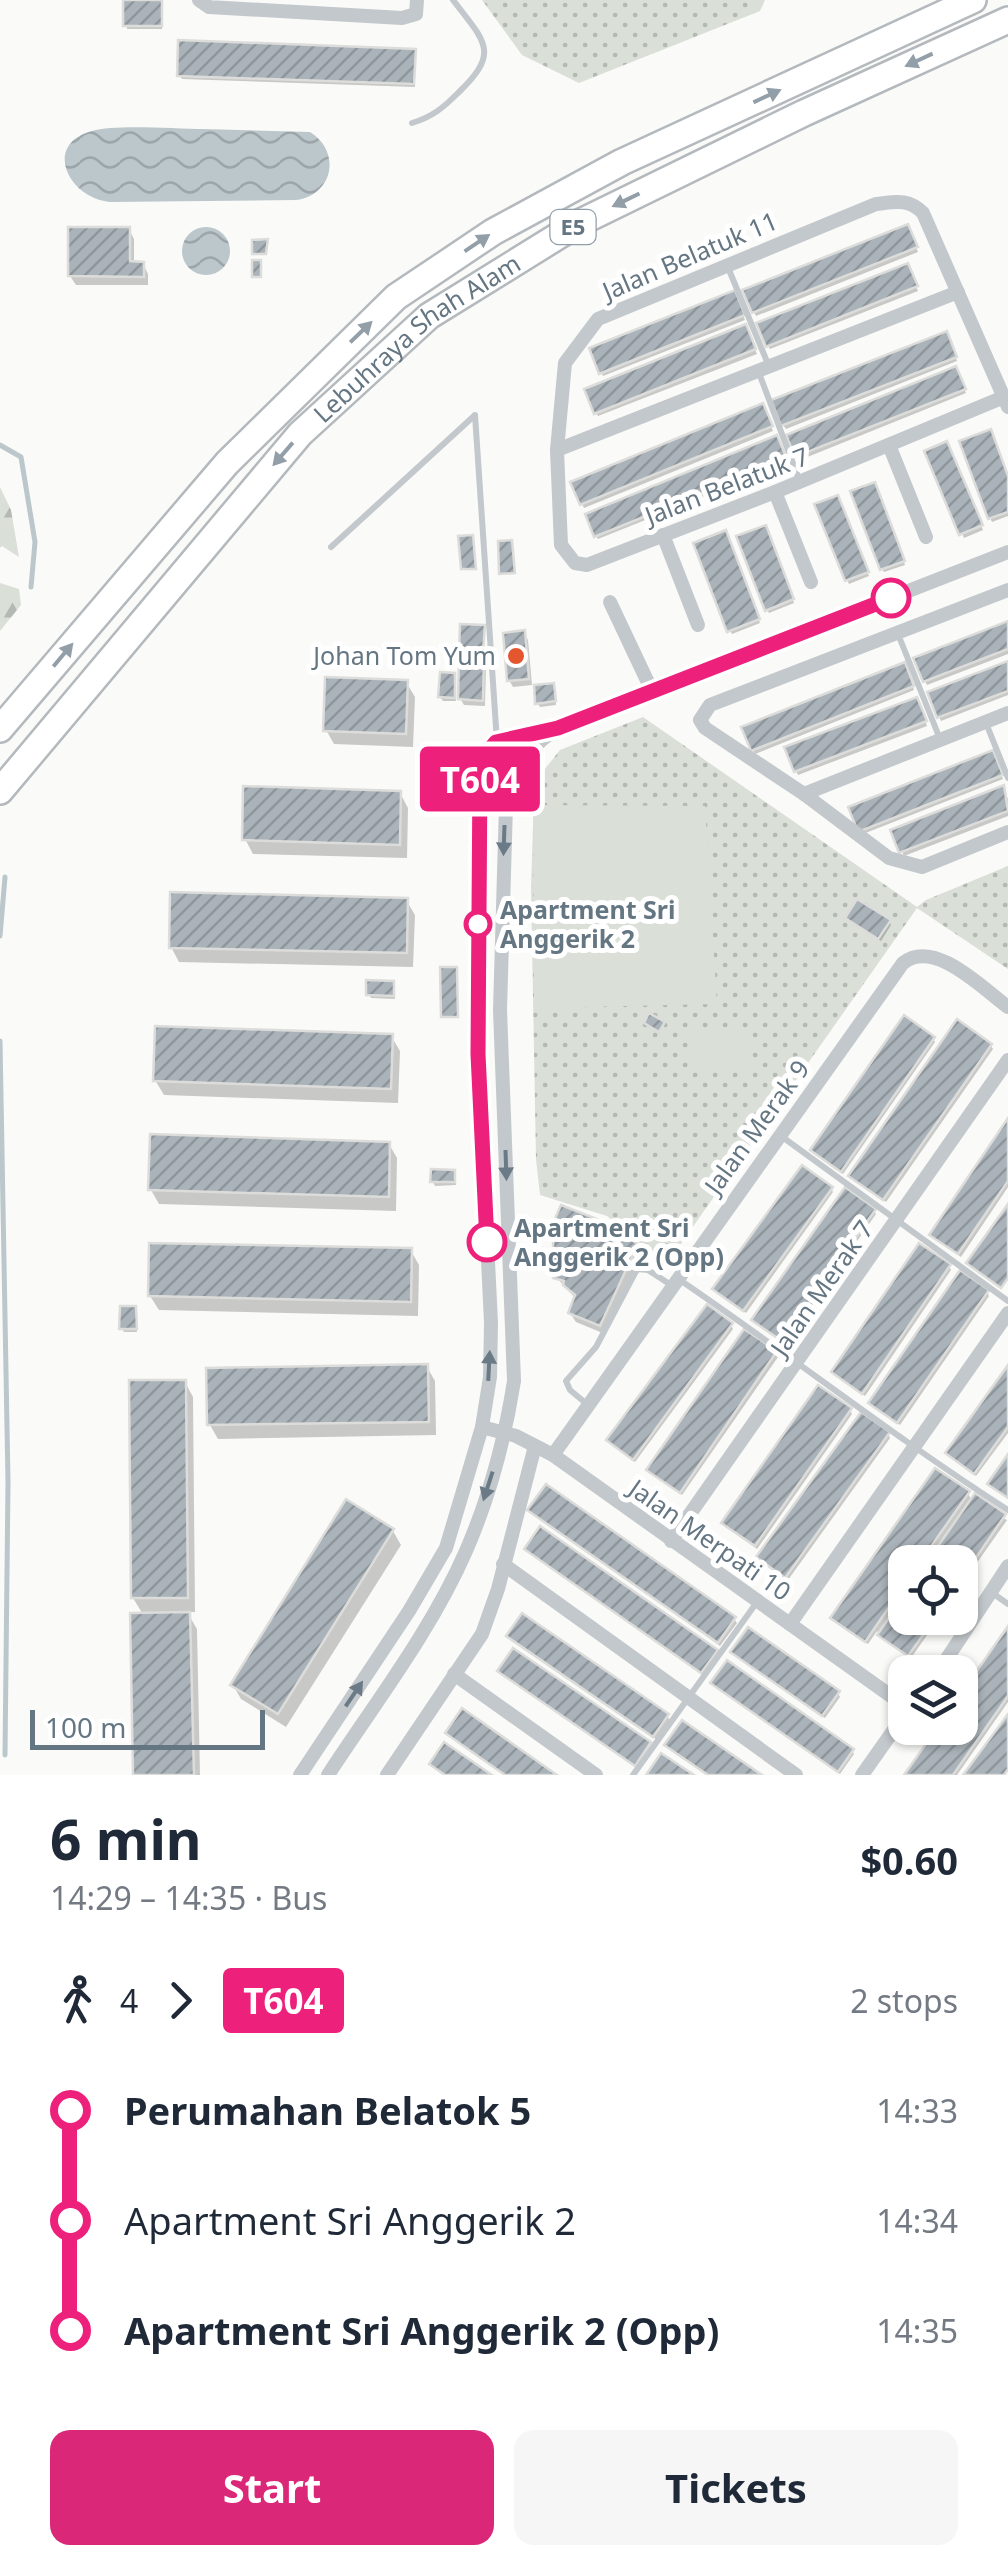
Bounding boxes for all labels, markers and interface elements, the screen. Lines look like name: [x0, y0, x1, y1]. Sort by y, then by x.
one-way arrow: [905, 52, 934, 69]
one-way arrow: [753, 87, 782, 104]
one-way arrow: [611, 192, 640, 209]
street label: Jalan Belatuk 11: [595, 203, 782, 308]
road number: E5: [550, 210, 596, 244]
one-way arrow: [464, 234, 491, 252]
street label: Lebuhraya Shah Alam: [305, 246, 526, 430]
one-way arrow: [348, 320, 372, 344]
street label: Jalan Belatuk 7: [638, 438, 813, 533]
one-way arrow: [272, 441, 294, 466]
unlabelled marker: [872, 579, 910, 617]
place label: Johan Tom Yum: [311, 638, 496, 672]
one-way arrow: [52, 642, 73, 667]
marker: Johan Tom Yum: [505, 645, 527, 667]
line badge: T604: [410, 746, 550, 812]
text: T604: [440, 756, 520, 803]
one-way arrow: [496, 825, 512, 857]
place label: Apartment Sri Anggerik 2: [500, 892, 675, 955]
marker: Apartment Sri Anggerik 2: [465, 911, 491, 937]
street label: Jalan Merak 9: [695, 1052, 816, 1202]
one-way arrow: [499, 1150, 515, 1181]
place label: Apartment Sri Anggerik 2 (Opp): [514, 1210, 724, 1273]
street label: Jalan Merak 7: [761, 1213, 880, 1364]
marker: Apartment Sri Anggerik 2 (Opp): [468, 1223, 506, 1261]
one-way arrow: [482, 1350, 498, 1382]
street label: Jalan Merpati 10: [621, 1470, 798, 1608]
one-way arrow: [479, 1472, 494, 1502]
map controls: [888, 1545, 978, 1745]
button: locate: [888, 1545, 978, 1635]
button: layers: [888, 1655, 978, 1745]
one-way arrow: [344, 1680, 363, 1707]
scale bar: [30, 1705, 265, 1750]
text: 100 m: [45, 1708, 127, 1746]
text: 6 min: [50, 1801, 202, 1876]
text: $0.60: [860, 1834, 958, 1886]
text: 14:29 – 14:35 · Bus: [50, 1876, 327, 1919]
icon: walk: [50, 1973, 105, 2028]
icon: forward: [153, 1973, 208, 2028]
text: T604: [243, 1977, 324, 2024]
text: 4: [120, 1979, 138, 2022]
text: 2 stops: [850, 1979, 958, 2022]
text: Perumahan Belatok 5: [124, 2084, 531, 2136]
text: 14:33: [876, 2089, 958, 2132]
text: Apartment Sri Anggerik 2: [124, 2194, 576, 2246]
text: 14:34: [876, 2199, 958, 2242]
text: Apartment Sri Anggerik 2 (Opp): [124, 2304, 720, 2356]
text: 14:35: [876, 2309, 958, 2352]
button: Start: [50, 2430, 494, 2545]
button: Tickets: [514, 2430, 958, 2545]

